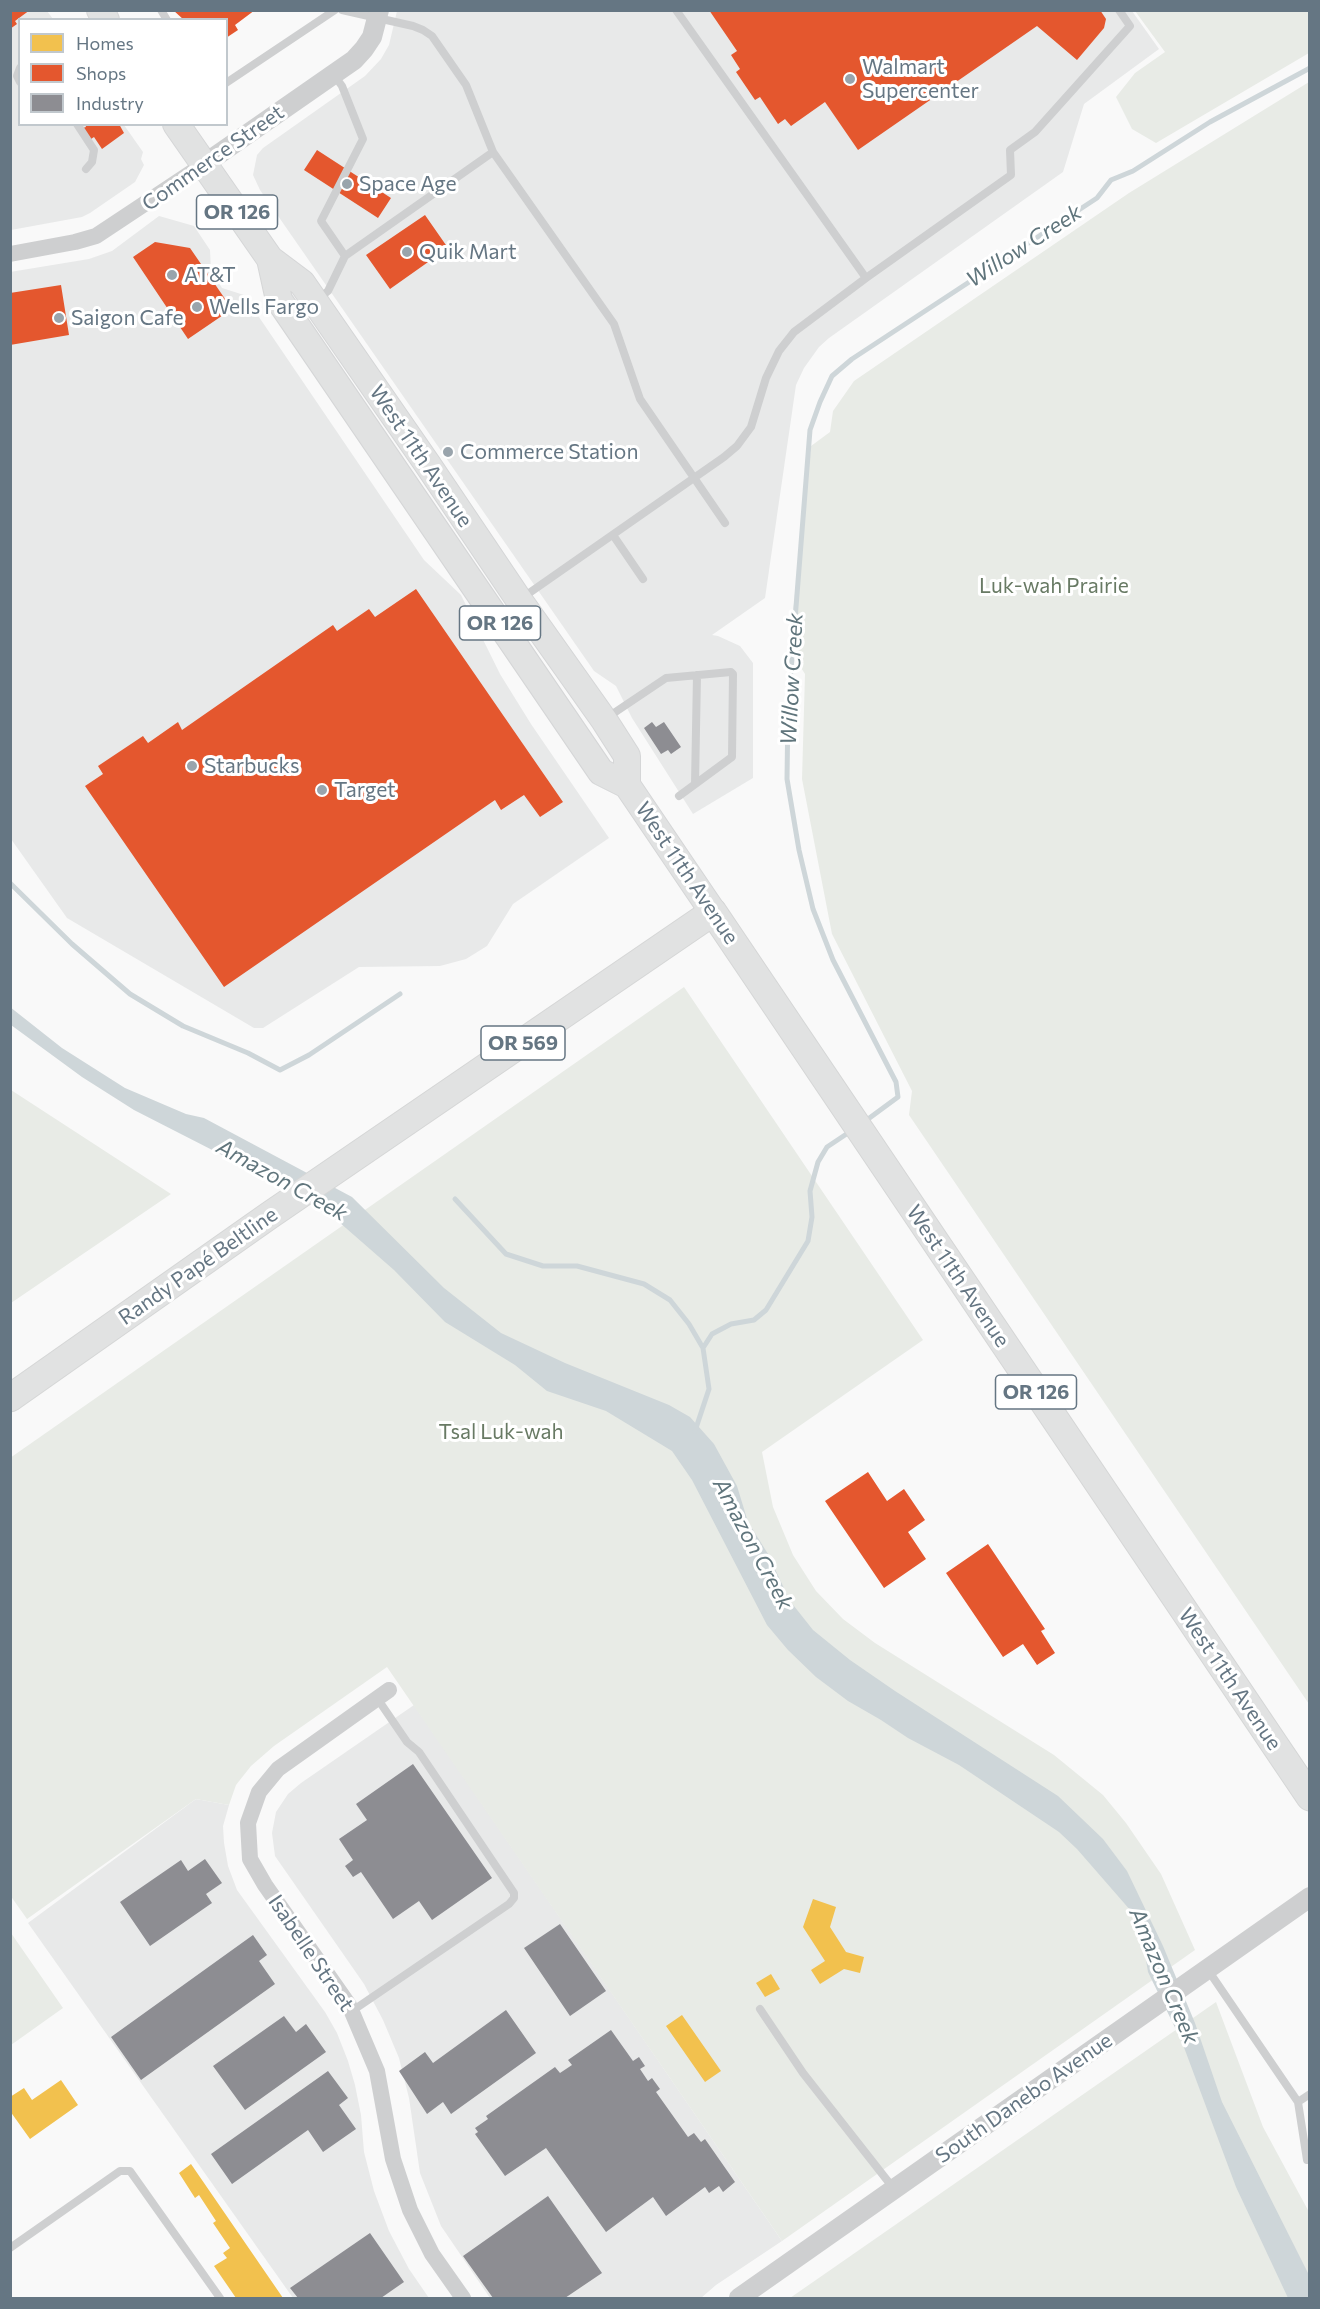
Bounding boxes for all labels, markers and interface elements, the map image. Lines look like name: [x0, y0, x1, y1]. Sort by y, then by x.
legend: [18, 18, 228, 126]
text: Homes: [76, 32, 134, 54]
place label: Walmart Supercenter: [862, 54, 979, 104]
text: Shops: [76, 62, 126, 84]
marker: Walmart Supercenter: [843, 72, 857, 86]
text: Industry: [76, 92, 144, 114]
street label: Commerce Street: [137, 100, 289, 216]
place label: Space Age: [359, 171, 456, 197]
marker: Space Age: [340, 177, 354, 191]
road number: OR 126: [196, 195, 278, 229]
water label: Willow Creek: [961, 199, 1087, 293]
place label: Quik Mart: [419, 239, 517, 265]
marker: Quik Mart: [400, 245, 414, 259]
place label: AT&T: [184, 262, 236, 288]
marker: AT&T: [165, 268, 179, 282]
place label: Wells Fargo: [209, 294, 319, 320]
marker: Wells Fargo: [190, 300, 204, 314]
place label: Saigon Cafe: [71, 305, 184, 331]
marker: Saigon Cafe: [52, 311, 66, 325]
street label: West 11th Avenue: [364, 380, 478, 532]
place label: Commerce Station: [460, 439, 638, 465]
marker: Commerce Station: [441, 445, 455, 459]
park label: Luk-wah Prairie: [979, 573, 1129, 599]
road number: OR 126: [460, 606, 540, 640]
water label: Willow Creek: [775, 612, 809, 746]
place label: Starbucks: [204, 753, 300, 779]
marker: Starbucks: [185, 759, 199, 773]
place label: Target: [334, 777, 396, 803]
marker: Target: [315, 783, 329, 797]
street label: West 11th Avenue: [630, 797, 744, 949]
road number: OR 569: [481, 1026, 565, 1060]
water label: Amazon Creek: [212, 1133, 352, 1227]
street label: West 11th Avenue: [901, 1200, 1015, 1352]
street label: Randy Papé Beltline: [114, 1202, 282, 1330]
road number: OR 126: [996, 1375, 1076, 1409]
park label: Tsal Luk-wah: [439, 1419, 563, 1445]
water label: Amazon Creek: [707, 1474, 799, 1614]
street label: West 11th Avenue: [1173, 1603, 1287, 1755]
street label: Isabelle Street: [263, 1890, 359, 2016]
water label: Amazon Creek: [1123, 1904, 1205, 2048]
street label: South Danebo Avenue: [931, 2028, 1117, 2168]

